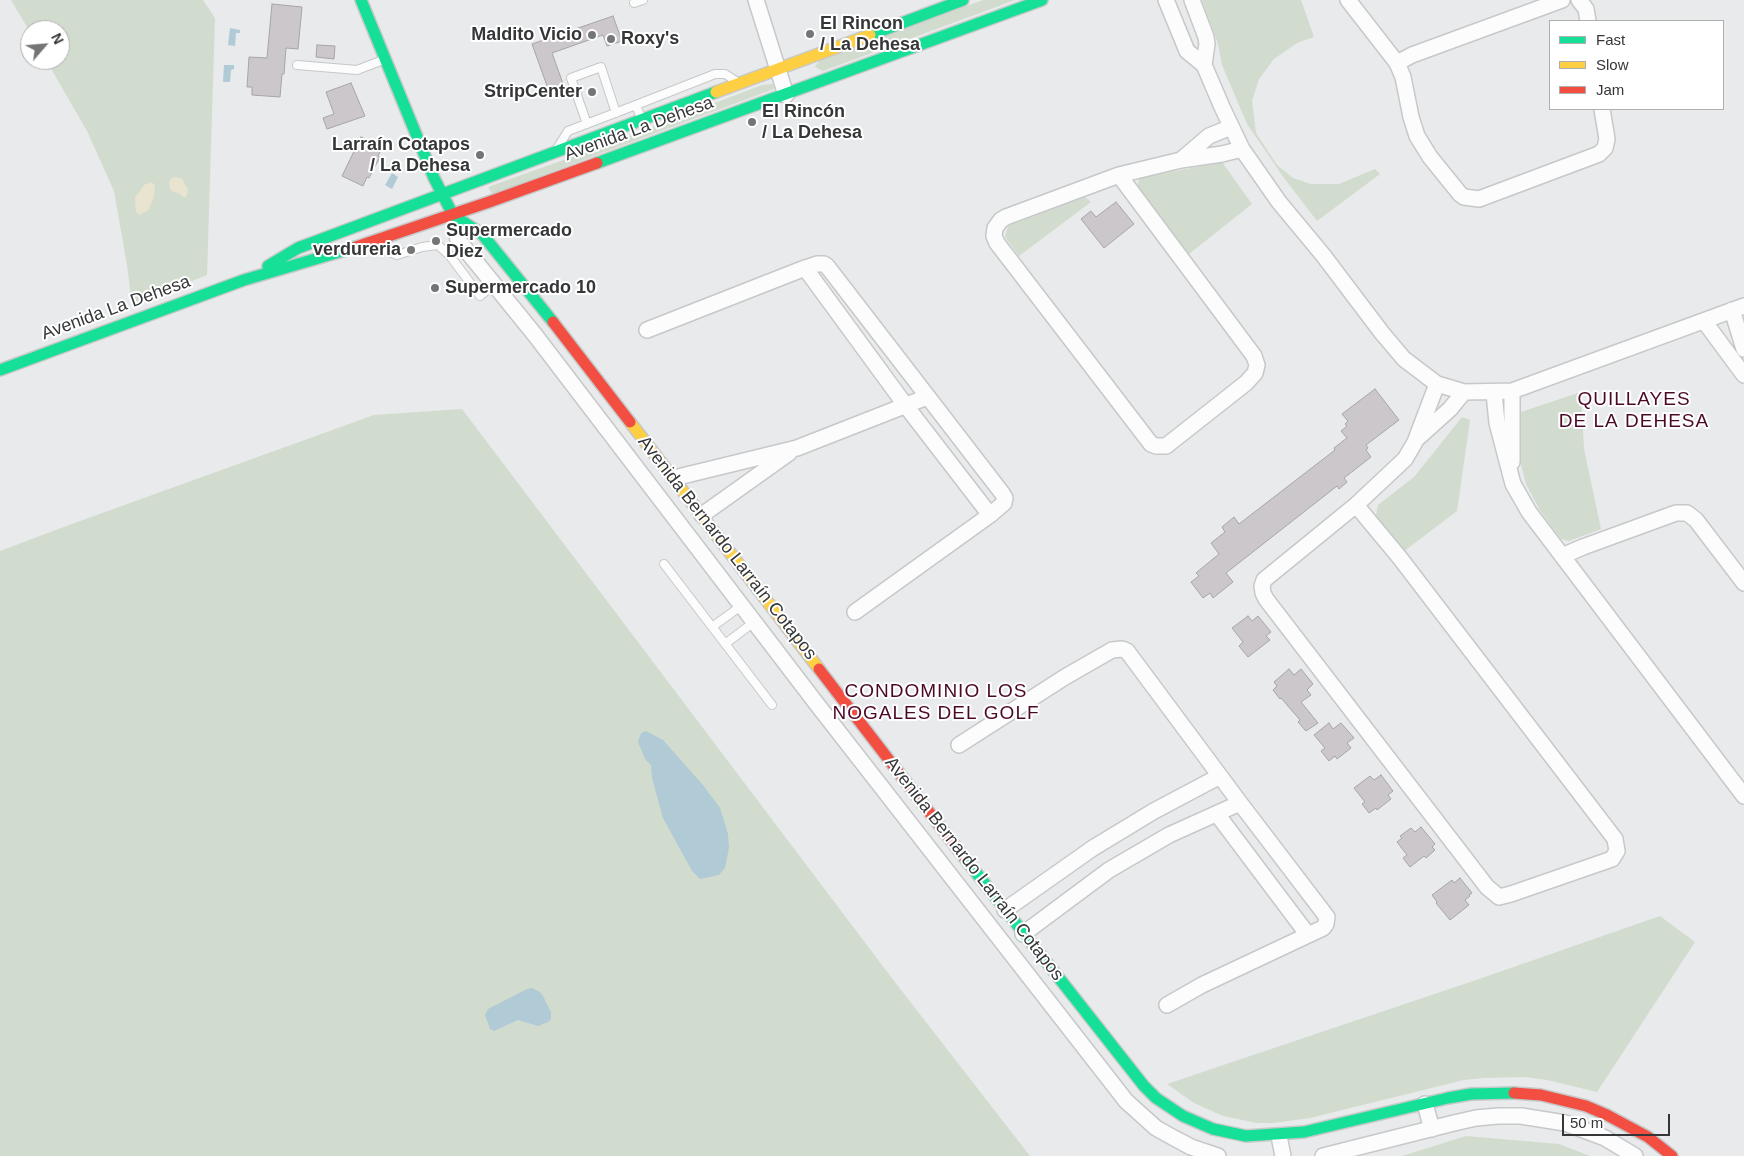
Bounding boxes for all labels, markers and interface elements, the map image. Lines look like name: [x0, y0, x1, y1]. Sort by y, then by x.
place label: El Rincon / La Dehesa: [820, 13, 920, 56]
north arrow: [20, 20, 70, 70]
legend: [1549, 20, 1724, 110]
place label: Maldito Vicio: [471, 24, 582, 46]
place label: Roxy's: [621, 28, 679, 50]
marker: El Rincon / La Dehesa: [804, 28, 816, 40]
marker: Maldito Vicio: [586, 29, 598, 41]
text: N: [48, 31, 67, 47]
text: Fast: [1596, 31, 1625, 48]
marker: Roxy's: [605, 33, 617, 45]
text: Slow: [1596, 56, 1629, 73]
place label: StripCenter: [484, 81, 582, 103]
text: Jam: [1596, 81, 1624, 98]
marker: StripCenter: [586, 86, 598, 98]
street label: Avenida La Dehesa: [562, 92, 716, 166]
place label: El Rincón / La Dehesa: [762, 101, 862, 144]
marker: El Rincón / La Dehesa: [746, 116, 758, 128]
place label: Larraín Cotapos / La Dehesa: [332, 134, 470, 176]
marker: Larraín Cotapos / La Dehesa: [474, 149, 486, 161]
place label: Supermercado Diez: [446, 220, 572, 262]
marker: Supermercado Diez: [430, 235, 442, 247]
place label: verdureria: [313, 239, 401, 261]
marker: verdureria: [405, 244, 417, 256]
street label: Avenida La Dehesa: [39, 271, 193, 345]
place label: Supermercado 10: [445, 277, 596, 299]
marker: Supermercado 10: [429, 282, 441, 294]
district label: QUILLAYES DE LA DEHESA: [1557, 389, 1711, 433]
street label: Avenida Bernardo Larraín Cotapos: [633, 432, 821, 664]
district label: CONDOMINIO LOS NOGALES DEL GOLF: [830, 681, 1042, 725]
street label: Avenida Bernardo Larraín Cotapos: [880, 753, 1068, 985]
scale bar: [1564, 1104, 1672, 1136]
text: 50 m: [1570, 1114, 1603, 1131]

